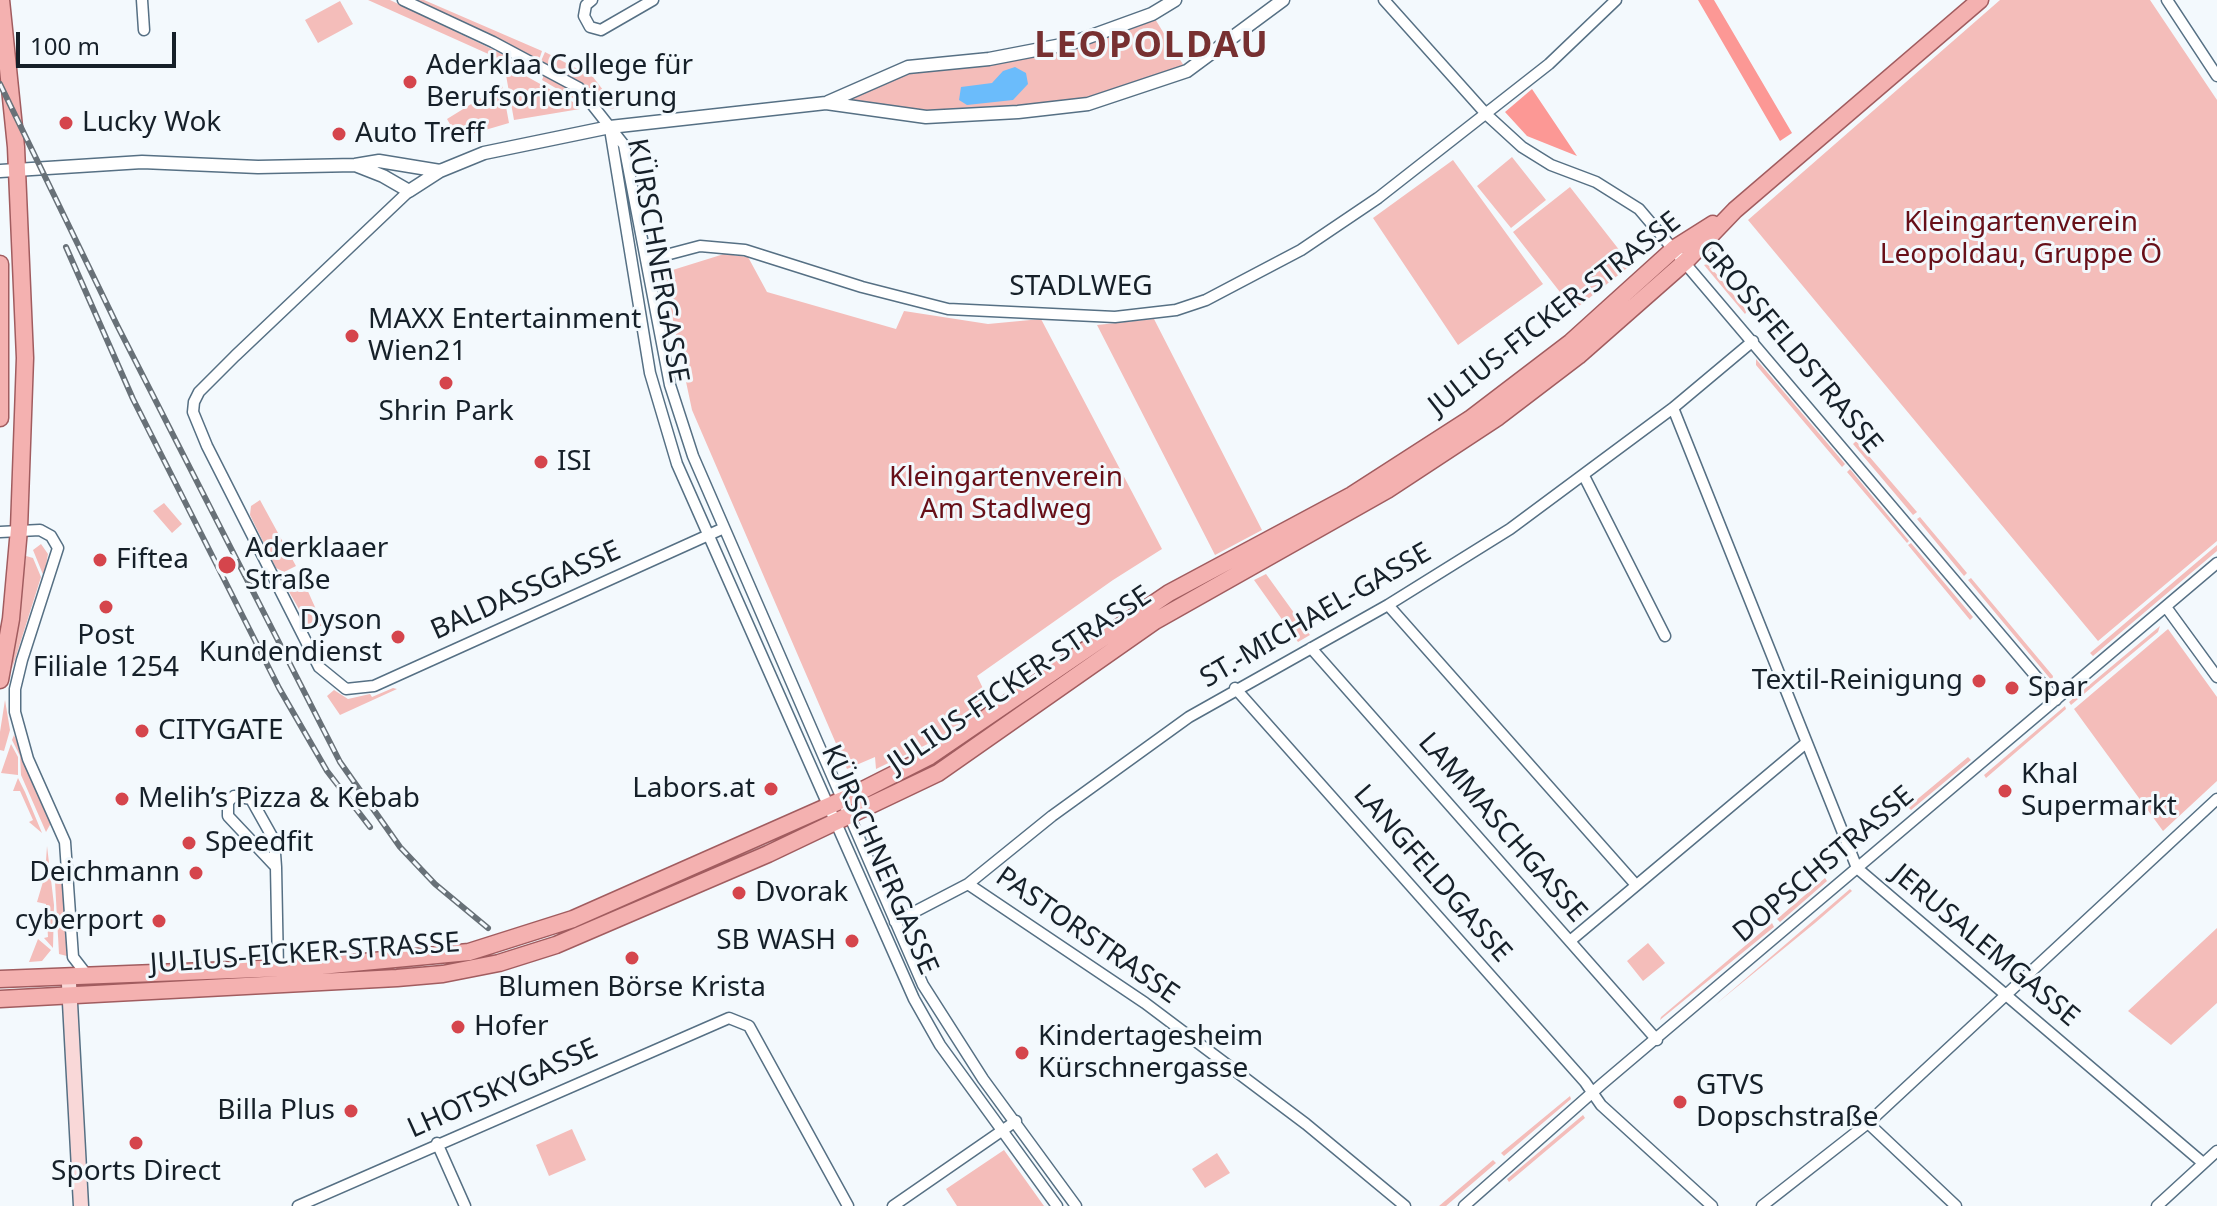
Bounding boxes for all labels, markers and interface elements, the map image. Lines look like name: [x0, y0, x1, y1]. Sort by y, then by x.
scale bar: [20, 16, 180, 66]
district label: LEOPOLDAU: [1034, 25, 1270, 69]
text: 100 m: [30, 29, 100, 62]
place label: Aderklaa College für Berufsorientierung: [426, 49, 693, 115]
marker: Aderklaa College für Berufsorientierung: [401, 73, 419, 91]
place label: Lucky Wok: [82, 106, 221, 140]
marker: Lucky Wok: [57, 114, 75, 132]
place label: Auto Treff: [355, 117, 485, 151]
marker: Auto Treff: [330, 125, 348, 143]
street label: KÜRSCHNERGASSE: [619, 136, 695, 386]
street label: JULIUS-FICKER-STRASSE: [1422, 205, 1688, 423]
park label: Kleingartenverein Leopoldau, Gruppe Ö: [1880, 206, 2162, 272]
street label: GROSSFELDSTRASSE: [1691, 233, 1889, 461]
street label: STADLWEG: [1009, 270, 1153, 304]
place label: MAXX Entertainment Wien21: [368, 303, 641, 369]
marker: MAXX Entertainment Wien21: [343, 327, 361, 345]
marker: Shrin Park: [437, 374, 455, 392]
place label: Shrin Park: [378, 395, 514, 429]
place label: ISI: [557, 445, 591, 479]
marker: ISI: [532, 453, 550, 471]
park label: Kleingartenverein Am Stadlweg: [889, 461, 1123, 527]
place label: Aderklaaer Straße: [245, 532, 388, 598]
street label: BALDASSGASSE: [426, 534, 626, 648]
street label: ST.-MICHAEL-GASSE: [1195, 536, 1437, 696]
place label: Fiftea: [116, 543, 189, 577]
marker: Fiftea: [91, 551, 109, 569]
marker: Aderklaaer Straße: [216, 554, 238, 576]
street label: JULIUS-FICKER-STRASSE: [882, 579, 1158, 781]
marker: Post Filiale 1254: [97, 598, 115, 616]
place label: Dyson Kundendienst: [199, 604, 382, 670]
place label: Post Filiale 1254: [33, 619, 179, 685]
marker: Dyson Kundendienst: [389, 628, 407, 646]
place label: Textil-Reinigung: [1752, 664, 1963, 698]
place label: Spar: [2028, 671, 2088, 705]
marker: Textil-Reinigung: [1970, 672, 1988, 690]
marker: Spar: [2003, 679, 2021, 697]
place label: CITYGATE: [158, 714, 283, 748]
marker: CITYGATE: [133, 722, 151, 740]
street label: LAMMASCHGASSE: [1411, 727, 1593, 929]
street label: KÜRSCHNERGASSE: [813, 740, 945, 980]
place label: Khal Supermarkt: [2021, 758, 2177, 824]
place label: Labors.at: [632, 772, 755, 806]
street label: LANGFELDGASSE: [1346, 778, 1518, 970]
marker: Labors.at: [762, 780, 780, 798]
street label: DOPSCHSTRASSE: [1727, 780, 1921, 950]
place label: Melih’s Pizza & Kebab: [138, 782, 420, 816]
marker: Khal Supermarkt: [1996, 782, 2014, 800]
marker: Melih’s Pizza & Kebab: [113, 790, 131, 808]
place label: Speedfit: [205, 826, 313, 860]
marker: Speedfit: [180, 834, 198, 852]
place label: Deichmann: [29, 856, 180, 890]
street label: JERUSALEMGASSE: [1884, 858, 2086, 1034]
street label: PASTORSTRASSE: [989, 860, 1185, 1012]
marker: Deichmann: [187, 864, 205, 882]
place label: Dvorak: [755, 876, 848, 910]
marker: Dvorak: [730, 884, 748, 902]
place label: cyberport: [15, 904, 143, 938]
marker: cyberport: [150, 912, 168, 930]
place label: SB WASH: [716, 924, 836, 958]
street label: JULIUS-FICKER-STRASSE: [149, 926, 461, 982]
marker: SB WASH: [843, 932, 861, 950]
marker: Blumen Börse Krista: [623, 949, 641, 967]
place label: Blumen Börse Krista: [498, 971, 766, 1005]
place label: Hofer: [474, 1010, 549, 1044]
marker: Hofer: [449, 1018, 467, 1036]
place label: Kindertagesheim Kürschnergasse: [1038, 1020, 1263, 1086]
street label: LHOTSKYGASSE: [403, 1032, 603, 1146]
marker: Kindertagesheim Kürschnergasse: [1013, 1044, 1031, 1062]
place label: GTVS Dopschstraße: [1696, 1069, 1878, 1135]
marker: GTVS Dopschstraße: [1671, 1093, 1689, 1111]
place label: Billa Plus: [217, 1094, 335, 1128]
marker: Billa Plus: [342, 1102, 360, 1120]
marker: Sports Direct: [127, 1134, 145, 1152]
place label: Sports Direct: [51, 1155, 221, 1189]

